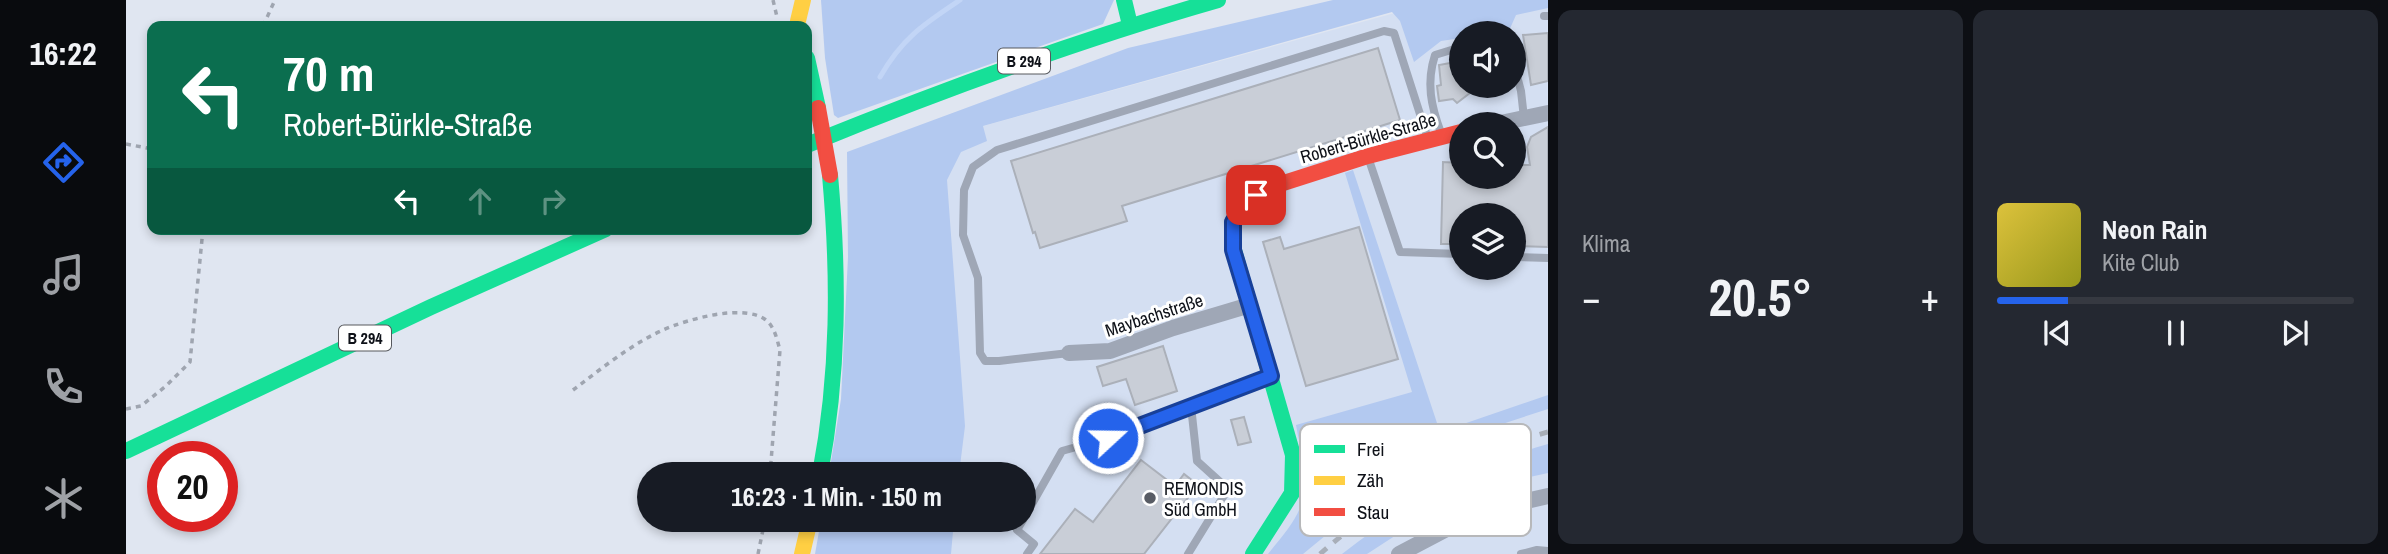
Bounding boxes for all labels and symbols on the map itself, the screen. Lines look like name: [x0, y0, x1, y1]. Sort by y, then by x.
road number: B 294: [998, 48, 1050, 74]
street label: Robert-Bürkle-Straße: [1297, 107, 1439, 169]
pin: [1226, 165, 1286, 225]
street label: Maybachstraße: [1102, 287, 1206, 343]
road number: B 294: [339, 326, 391, 350]
position arrow: [1071, 401, 1145, 475]
legend: [1300, 424, 1531, 536]
text: Frei: [1357, 436, 1385, 462]
speed limit sign: 20: [147, 441, 238, 532]
text: Zäh: [1357, 467, 1384, 493]
place label: REMONDIS Süd GmbH: [1164, 476, 1244, 522]
marker: REMONDIS Süd GmbH: [1142, 490, 1158, 506]
text: Stau: [1357, 499, 1389, 525]

